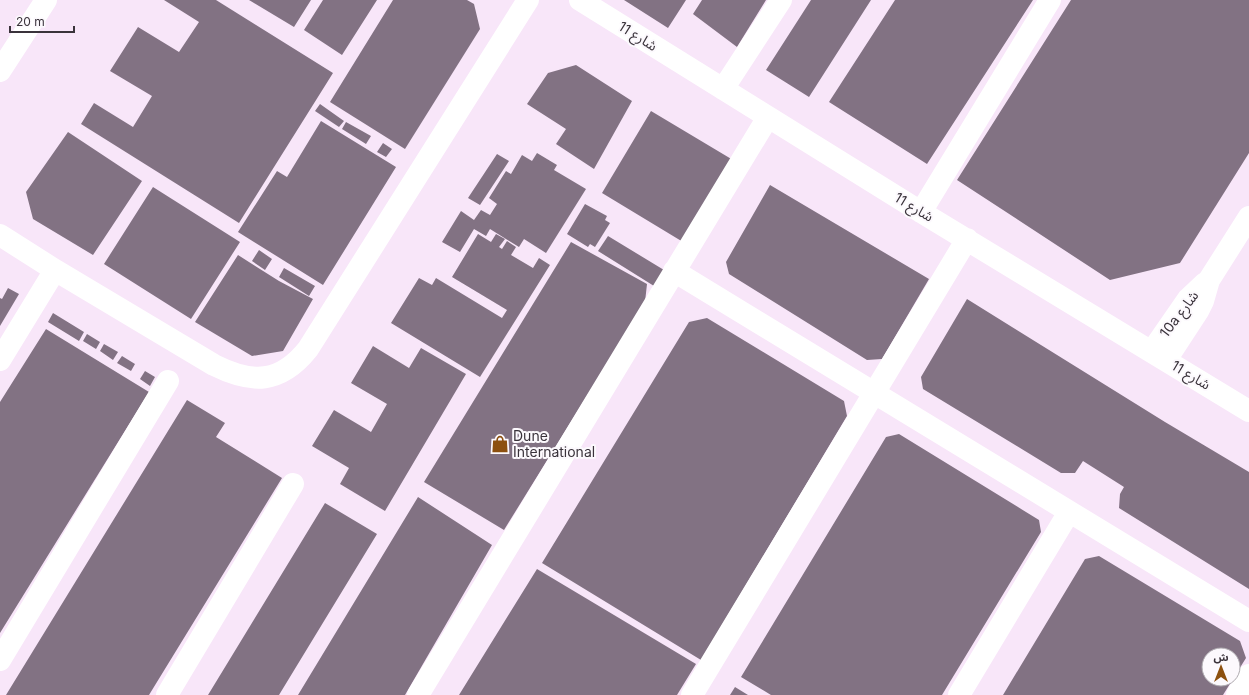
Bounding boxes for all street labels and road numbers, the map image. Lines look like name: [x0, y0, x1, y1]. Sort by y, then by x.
street label: شارع 11: [614, 17, 661, 57]
street label: شارع 11: [890, 188, 937, 227]
street label: 10a شارع: [1156, 287, 1204, 342]
street label: شارع 11: [1167, 356, 1214, 395]

